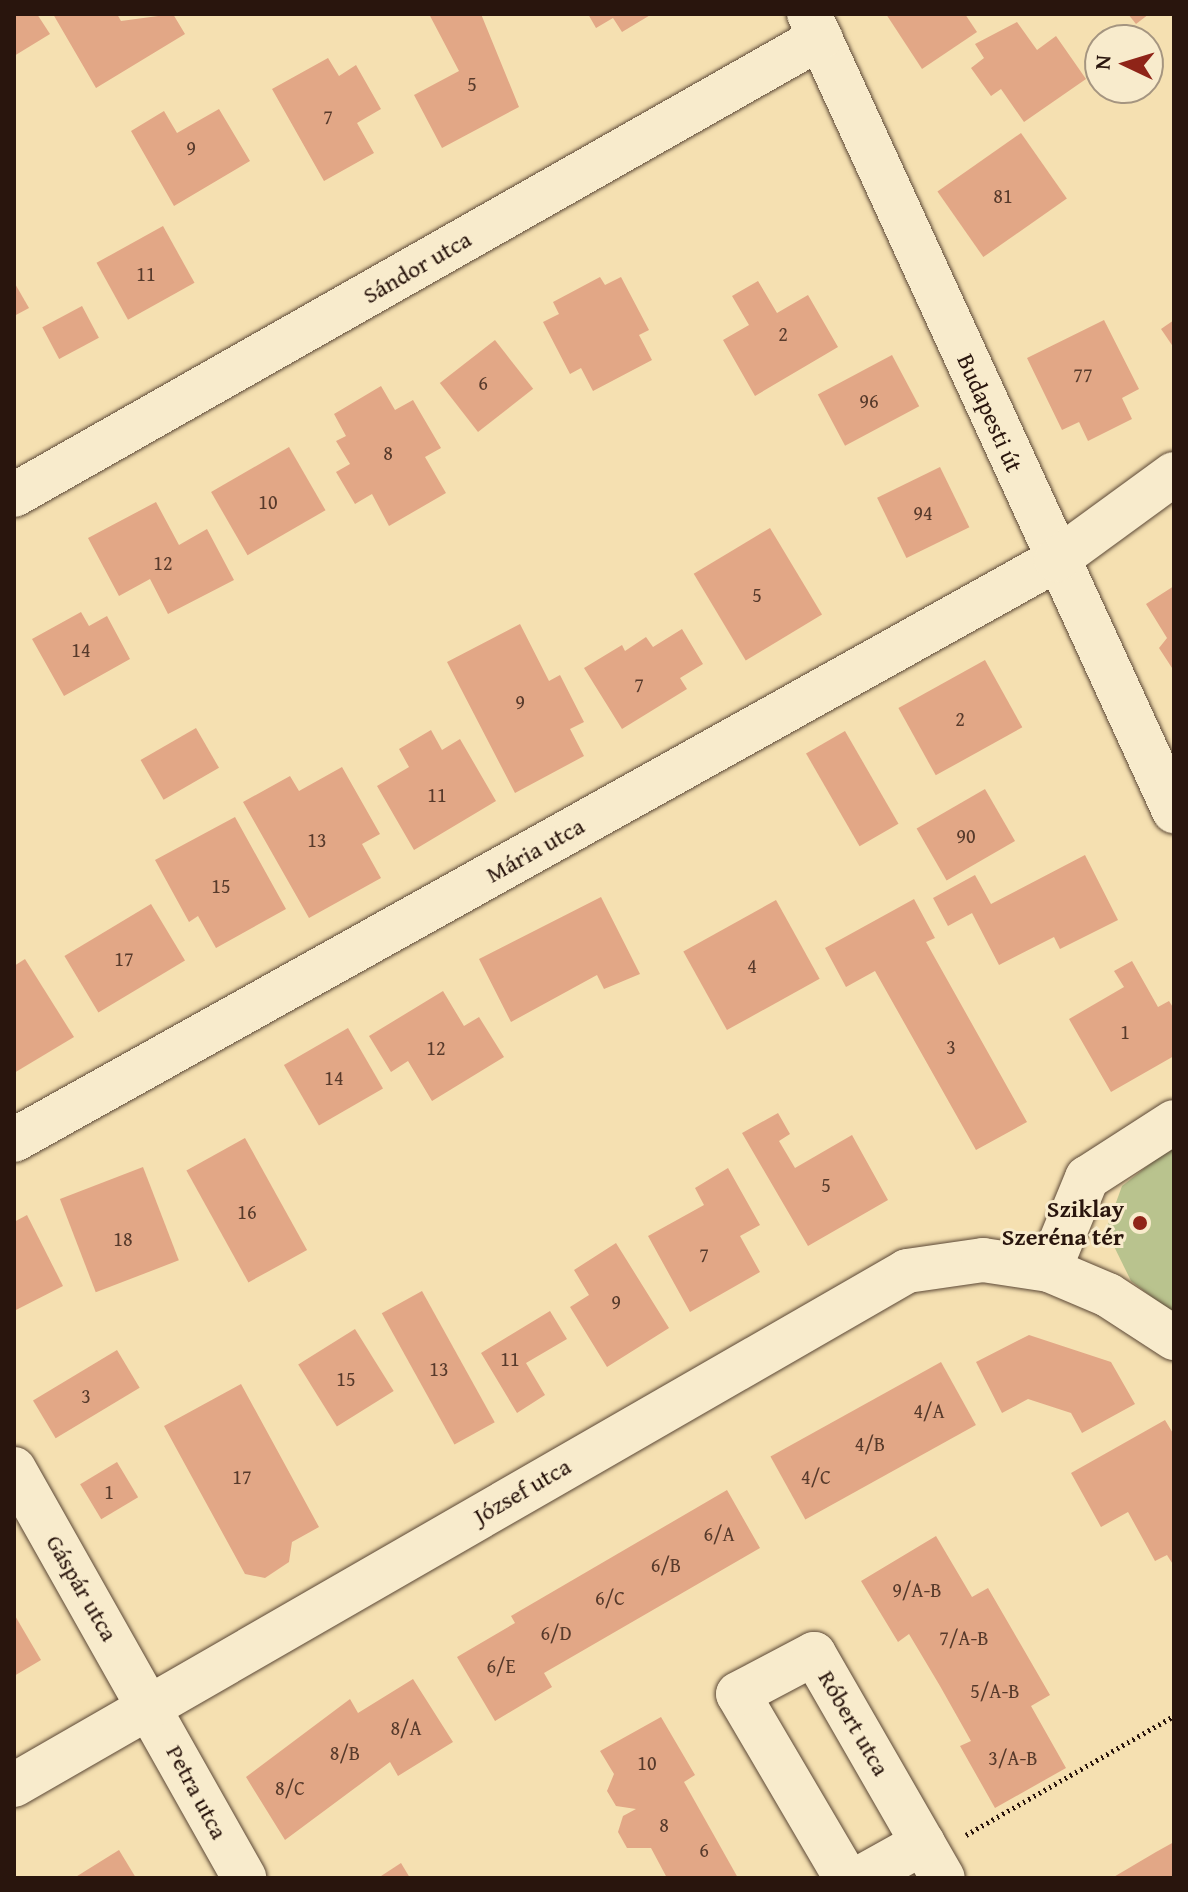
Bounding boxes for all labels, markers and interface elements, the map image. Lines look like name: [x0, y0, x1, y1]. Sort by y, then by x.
north arrow: [1084, 24, 1164, 104]
text: N: [1086, 54, 1119, 71]
house number: 5: [467, 71, 477, 95]
house number: 7: [323, 104, 333, 128]
house number: 9: [186, 135, 196, 159]
house number: 81: [993, 183, 1013, 207]
street label: Sándor utca: [358, 224, 476, 310]
house number: 11: [136, 261, 156, 285]
house number: 2: [778, 321, 788, 345]
street label: Budapesti út: [951, 349, 1029, 477]
house number: 77: [1073, 362, 1093, 386]
house number: 6: [478, 370, 488, 394]
house number: 96: [859, 388, 879, 412]
house number: 8: [383, 440, 393, 464]
house number: 10: [258, 489, 278, 513]
house number: 94: [913, 500, 933, 524]
house number: 12: [153, 550, 173, 574]
house number: 5: [752, 582, 762, 606]
house number: 14: [71, 637, 91, 661]
house number: 7: [634, 672, 644, 696]
house number: 9: [515, 689, 525, 713]
house number: 2: [955, 706, 965, 730]
house number: 11: [427, 782, 447, 806]
street label: Mária utca: [481, 811, 589, 889]
house number: 90: [956, 823, 976, 847]
house number: 13: [307, 827, 327, 851]
house number: 15: [211, 873, 231, 897]
house number: 17: [114, 946, 134, 970]
house number: 4: [747, 953, 757, 977]
house number: 1: [1120, 1019, 1130, 1043]
house number: 3: [946, 1034, 956, 1058]
house number: 12: [426, 1035, 446, 1059]
house number: 14: [324, 1065, 344, 1089]
house number: 5: [821, 1172, 831, 1196]
place label: Sziklay Szeréna tér: [1002, 1195, 1124, 1251]
house number: 16: [237, 1199, 257, 1223]
marker: Sziklay Szeréna tér: [1131, 1214, 1149, 1232]
house number: 18: [113, 1226, 133, 1250]
house number: 7: [699, 1242, 709, 1266]
house number: 9: [611, 1289, 621, 1313]
house number: 11: [500, 1346, 520, 1370]
house number: 13: [429, 1356, 449, 1380]
house number: 15: [336, 1366, 356, 1390]
house number: 3: [81, 1383, 91, 1407]
house number: 4/A: [913, 1398, 945, 1422]
house number: 4/B: [855, 1431, 885, 1455]
street label: József utca: [468, 1452, 576, 1530]
house number: 17: [232, 1464, 252, 1488]
house number: 4/C: [801, 1464, 831, 1488]
house number: 1: [104, 1479, 114, 1503]
house number: 6/A: [703, 1521, 735, 1545]
street label: Gáspár utca: [40, 1530, 124, 1646]
house number: 6/B: [651, 1552, 681, 1576]
house number: 9/A-B: [892, 1577, 942, 1601]
house number: 6/C: [595, 1585, 625, 1609]
house number: 6/D: [540, 1620, 572, 1644]
house number: 7/A-B: [939, 1625, 989, 1649]
house number: 6/E: [486, 1653, 516, 1677]
street label: Róbert utca: [812, 1665, 896, 1781]
house number: 5/A-B: [970, 1678, 1020, 1702]
house number: 8/A: [390, 1715, 422, 1739]
street label: Petra utca: [160, 1740, 234, 1844]
house number: 8/B: [330, 1740, 360, 1764]
house number: 3/A-B: [988, 1745, 1038, 1769]
house number: 10: [637, 1750, 657, 1774]
house number: 8/C: [275, 1775, 305, 1799]
house number: 8: [659, 1812, 669, 1836]
house number: 6: [699, 1837, 709, 1861]

